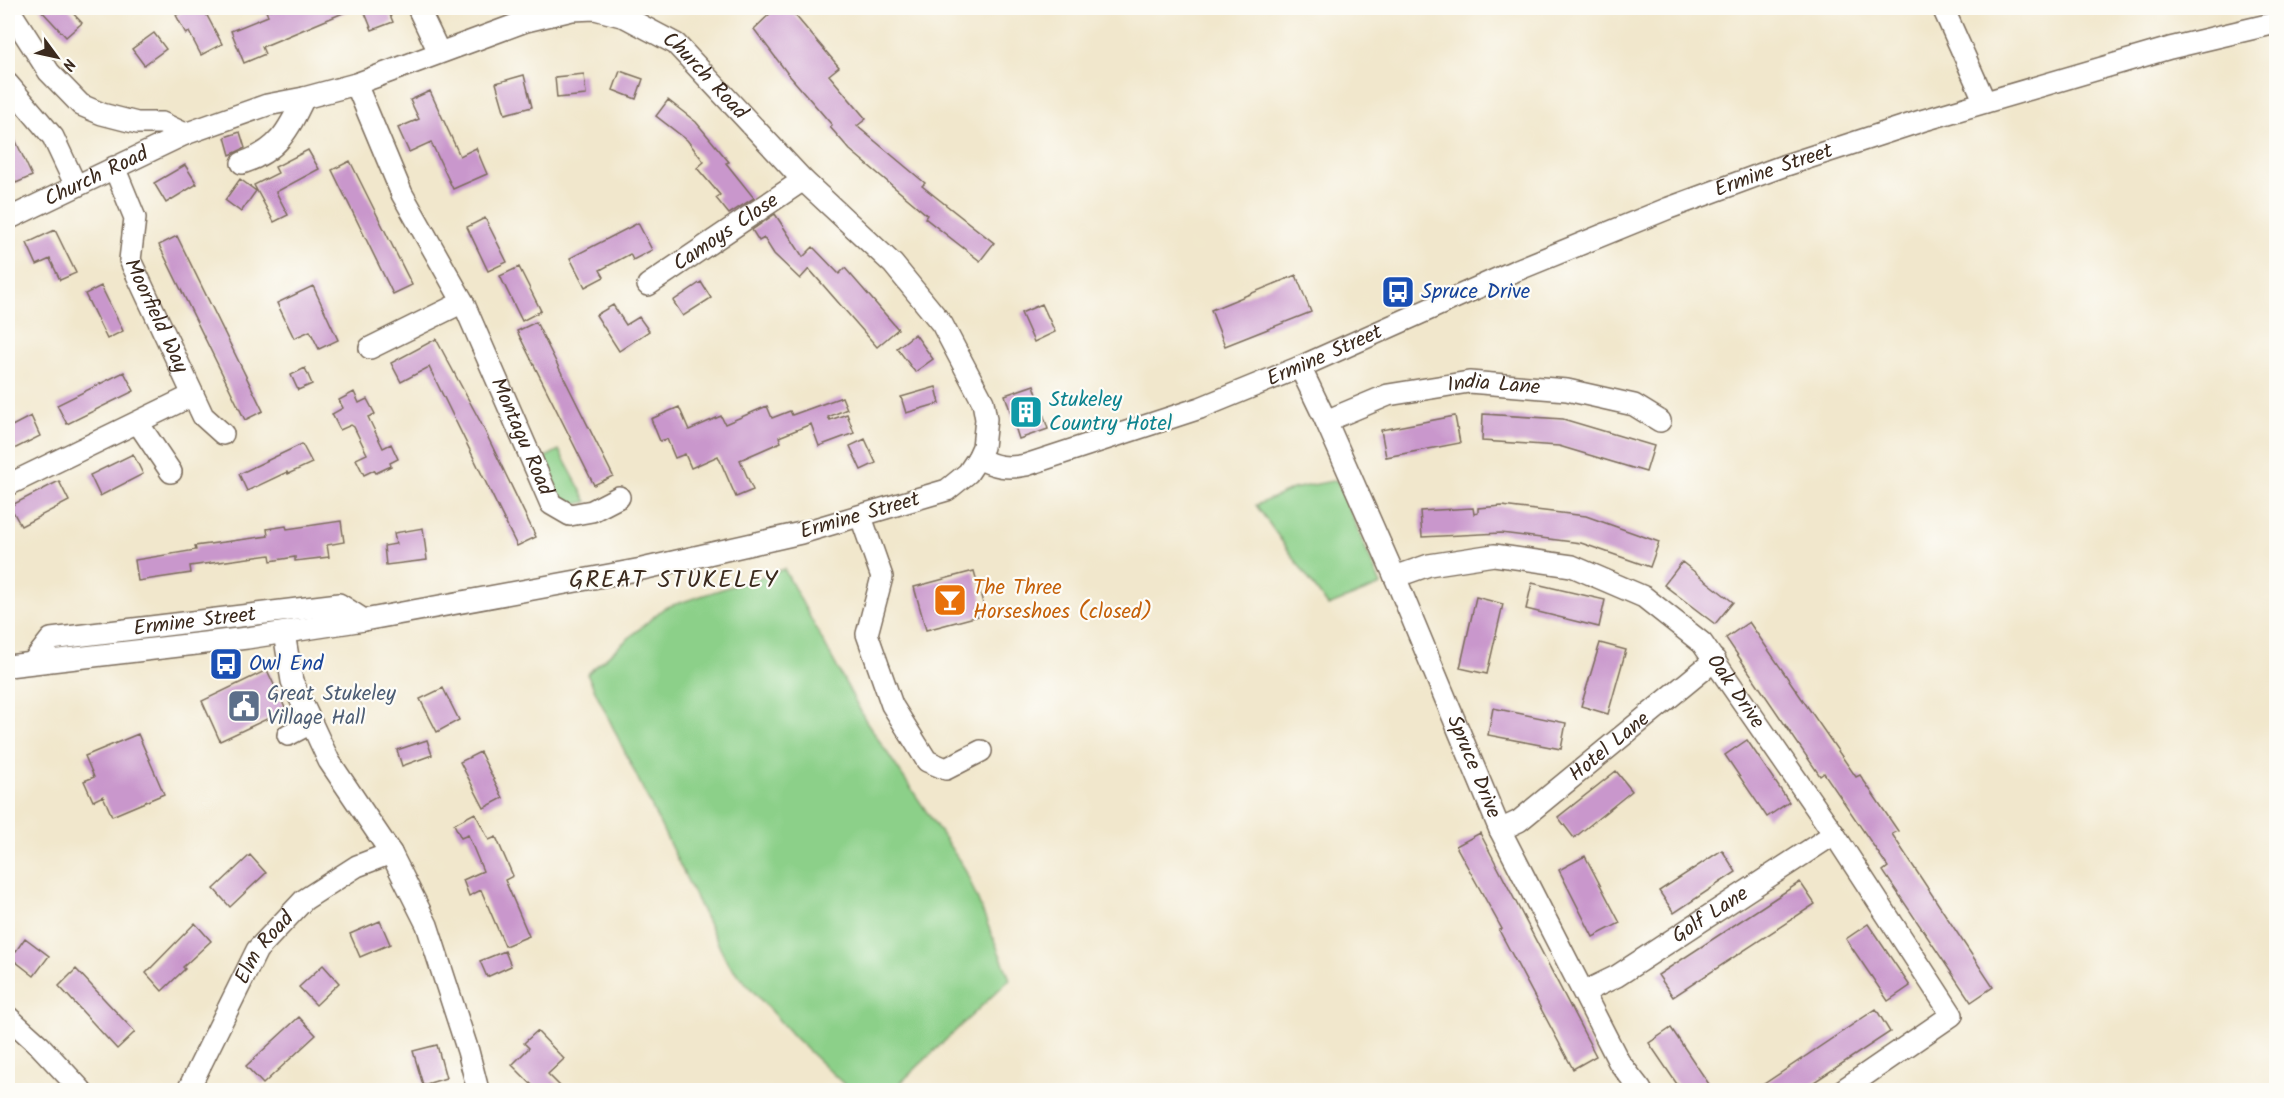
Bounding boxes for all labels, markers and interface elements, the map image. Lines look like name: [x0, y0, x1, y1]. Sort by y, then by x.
street label: Church Road: [657, 23, 756, 128]
north arrow: [27, 27, 87, 87]
text: N: [55, 53, 82, 75]
street label: Ermine Street: [1710, 134, 1838, 206]
street label: Church Road: [39, 137, 154, 216]
street label: Camoys Close: [666, 184, 786, 280]
street label: Moorfield Way: [115, 253, 197, 379]
bus stop icon: Spruce Drive: [1380, 274, 1416, 310]
place label: Spruce Drive: [1421, 276, 1531, 309]
street label: Ermine Street: [1262, 315, 1389, 395]
street label: India Lane: [1445, 365, 1542, 404]
street label: Montagu Road: [481, 372, 562, 501]
place label: Stukeley Country Hotel: [1049, 384, 1172, 441]
building icon: Stukeley Country Hotel: [1008, 394, 1044, 430]
street label: Ermine Street: [796, 483, 925, 549]
district label: GREAT STUKELEY: [569, 561, 779, 600]
place label: The Three Horseshoes (closed): [973, 572, 1152, 629]
bar icon: The Three Horseshoes (closed): [932, 582, 968, 618]
street label: Ermine Street: [132, 598, 259, 645]
bus stop icon: Owl End: [208, 646, 244, 682]
street label: Oak Drive: [1698, 647, 1774, 736]
place label: Owl End: [249, 648, 324, 681]
place label: Great Stukeley Village Hall: [267, 678, 396, 735]
public building icon: Great Stukeley Village Hall: [226, 688, 262, 724]
street label: Hotel Lane: [1562, 703, 1658, 790]
street label: Spruce Drive: [1438, 710, 1510, 824]
street label: Golf Lane: [1665, 877, 1756, 952]
street label: Elm Road: [226, 903, 302, 990]

